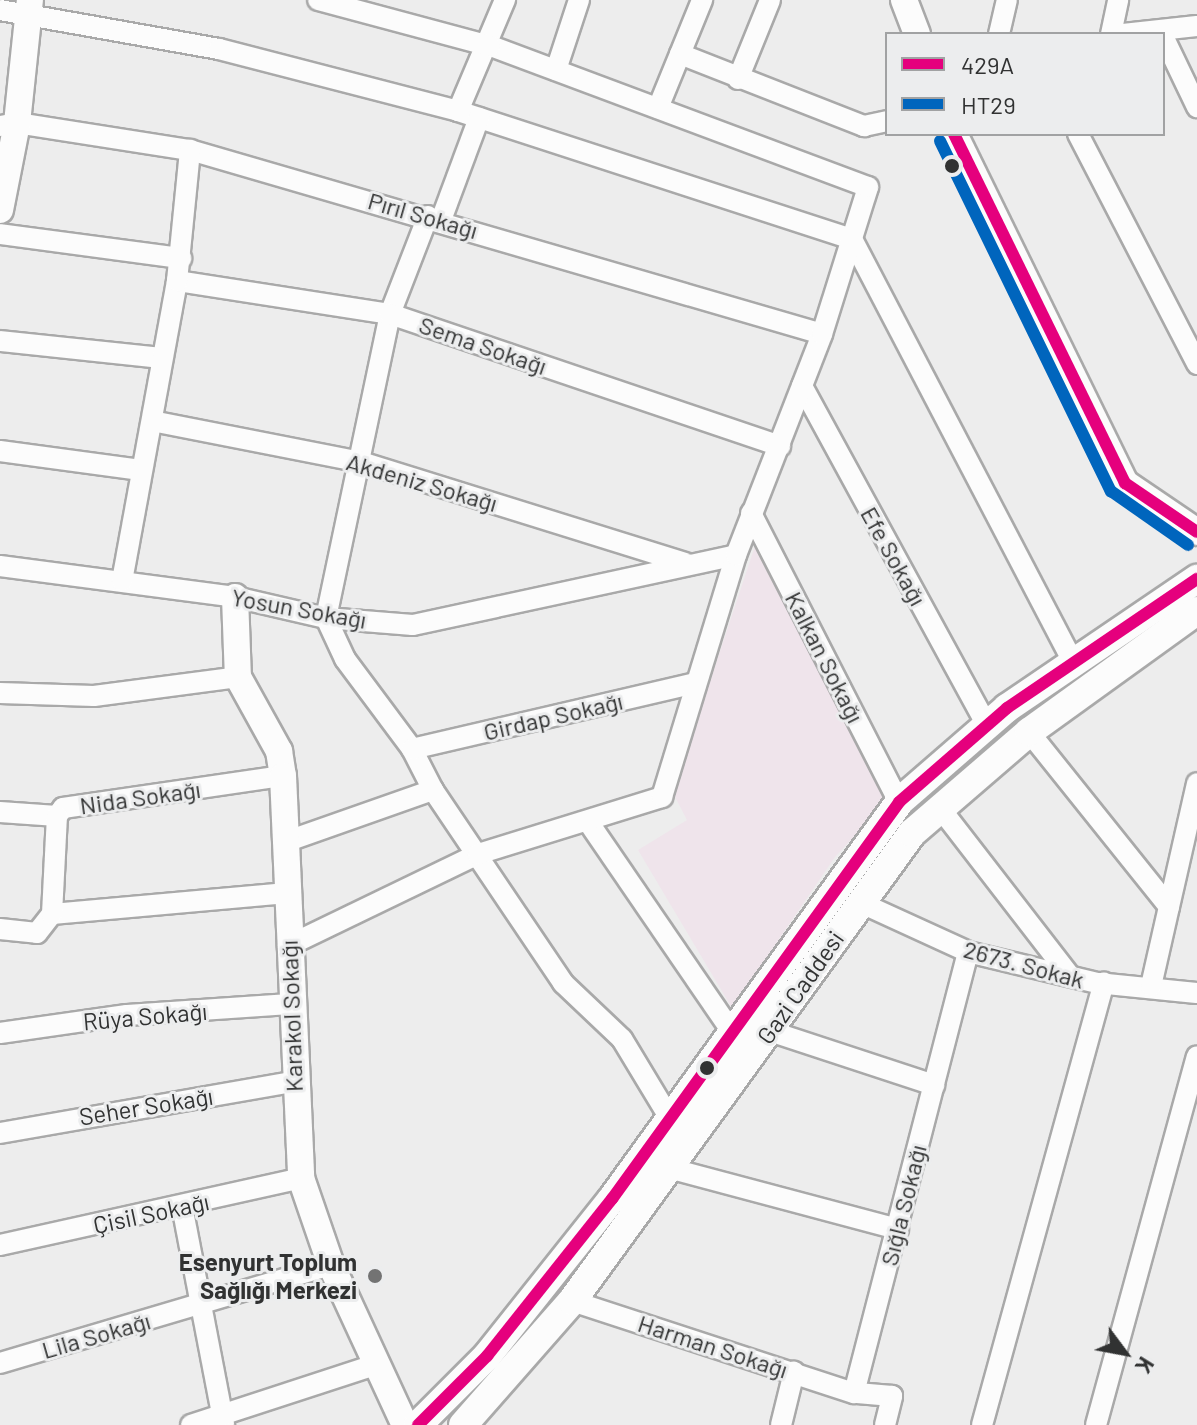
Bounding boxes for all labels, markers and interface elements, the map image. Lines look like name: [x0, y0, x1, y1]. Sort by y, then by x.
legend: [885, 32, 1165, 136]
text: 429A: [961, 50, 1014, 79]
text: HT29: [961, 90, 1016, 119]
unlabelled marker: [944, 158, 960, 174]
street label: Pırıl Sokağı: [365, 186, 481, 244]
street label: Sema Sokağı: [416, 310, 550, 380]
street label: Akdeniz Sokağı: [343, 447, 501, 517]
street label: Efe Sokağı: [855, 502, 933, 610]
street label: Yosun Sokağı: [229, 582, 369, 634]
street label: Kalkan Sokağı: [780, 587, 870, 727]
street label: Girdap Sokağı: [481, 686, 625, 746]
street label: Nida Sokağı: [78, 774, 202, 820]
street label: Gazi Caddesi: [750, 925, 850, 1049]
street label: 2673. Sokak: [961, 934, 1087, 994]
street label: Karakol Sokağı: [274, 940, 308, 1092]
street label: Rüya Sokağı: [82, 996, 208, 1036]
unlabelled marker: [699, 1060, 715, 1076]
street label: Seher Sokağı: [77, 1081, 215, 1131]
street label: Sığla Sokağı: [874, 1142, 932, 1268]
street label: Çisil Sokağı: [90, 1187, 212, 1239]
place label: Esenyurt Toplum Sağlığı Merkezi: [179, 1248, 357, 1304]
marker: Esenyurt Toplum Sağlığı Merkezi: [364, 1265, 386, 1287]
street label: Lila Sokağı: [38, 1306, 154, 1364]
street label: Harman Sokağı: [635, 1308, 791, 1384]
north arrow: [1085, 1313, 1165, 1393]
text: K: [1131, 1353, 1160, 1378]

